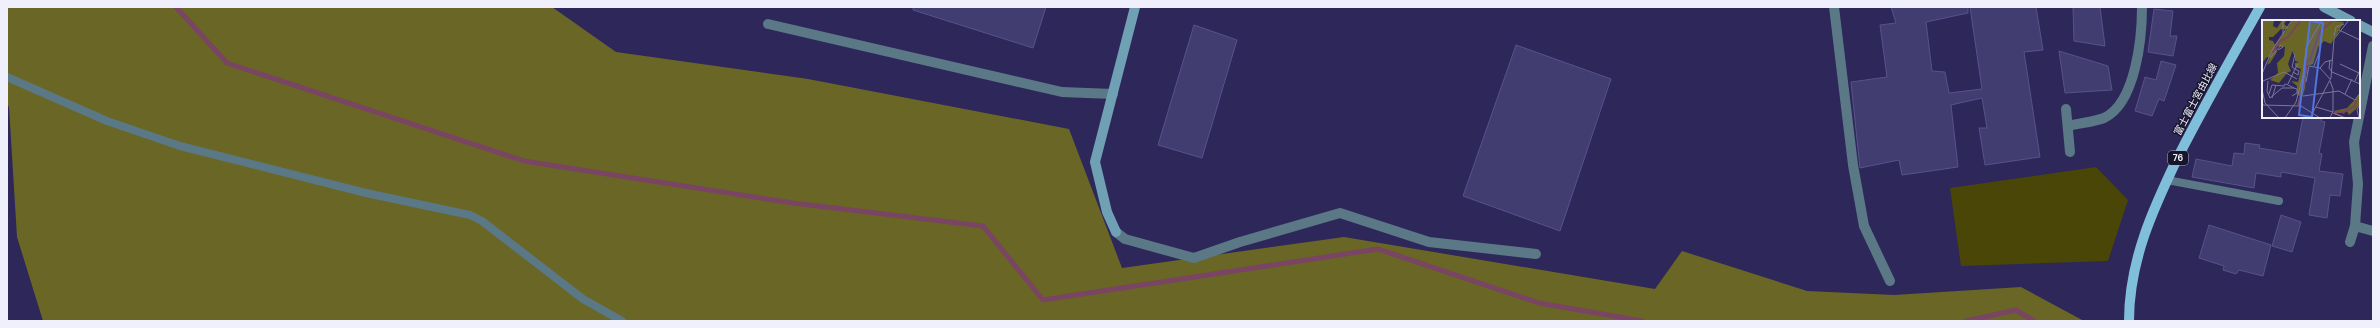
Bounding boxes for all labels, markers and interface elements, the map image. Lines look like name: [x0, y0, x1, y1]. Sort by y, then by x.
inset map: [2262, 20, 2360, 118]
street label: 富士富士宮由比線: [2171, 61, 2220, 138]
road number: 76: [2168, 151, 2188, 165]

